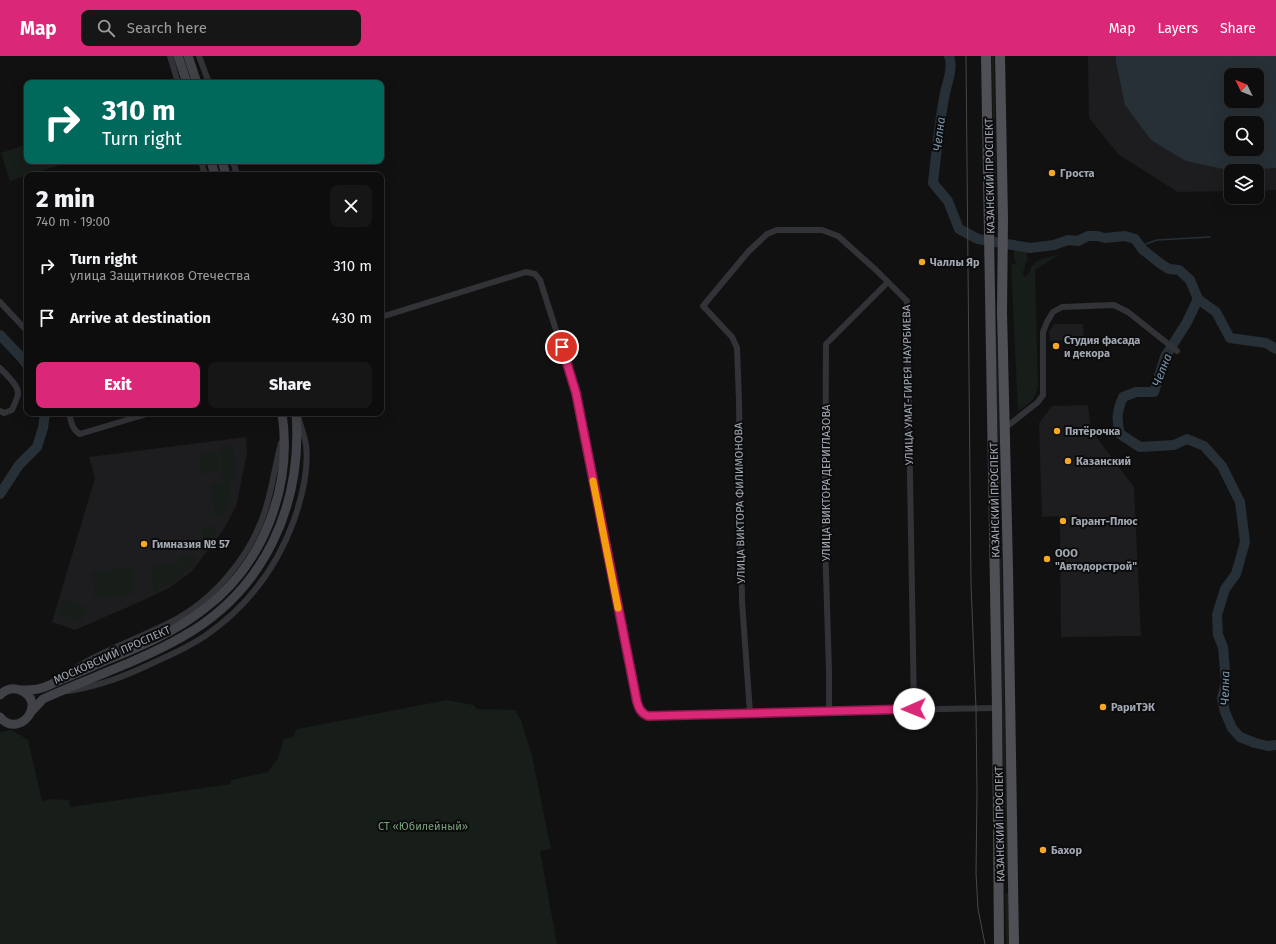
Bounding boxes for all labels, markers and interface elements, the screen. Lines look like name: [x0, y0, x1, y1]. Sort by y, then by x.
search box: [81, 10, 361, 46]
text: Map: [20, 17, 57, 40]
icon: search: [95, 17, 117, 39]
text: Search here: [127, 19, 207, 37]
text: Map: [1109, 20, 1135, 37]
text: Layers: [1157, 20, 1198, 37]
text: Share: [1220, 20, 1256, 37]
north arrow: [1224, 68, 1264, 108]
map controls: [1224, 68, 1264, 204]
text: 310 m: [102, 94, 176, 127]
icon: right: [36, 96, 88, 148]
water label: Челна: [930, 116, 948, 152]
button: search: [1224, 116, 1264, 156]
street label: КАЗАНСКИЙ ПРОСПЕКТ: [982, 118, 998, 234]
text: Turn right: [102, 128, 182, 150]
button: layers: [1224, 164, 1264, 204]
place label: Гроста: [1060, 167, 1095, 180]
marker: Гроста: [1047, 168, 1057, 178]
text: 2 min: [36, 185, 95, 213]
button: close: [330, 185, 372, 227]
text: 740 m · 19:00: [36, 214, 110, 229]
text: Turn right: [70, 250, 137, 268]
icon: right: [36, 255, 58, 277]
place label: Чаллы Яр: [930, 256, 980, 269]
text: 310 m: [333, 257, 372, 275]
marker: Чаллы Яр: [917, 257, 927, 267]
text: улица Защитников Отечества: [70, 268, 250, 283]
street label: УЛИЦА УМАТ-ГИРЕЯ НАУРБИЕВА: [900, 304, 916, 465]
icon: arrive: [36, 307, 58, 329]
text: Arrive at destination: [70, 309, 211, 327]
text: 430 m: [332, 309, 372, 327]
pin: [545, 330, 579, 364]
place label: Студия фасада и декора: [1064, 334, 1140, 360]
icon: arrive: [551, 336, 573, 358]
marker: Студия фасада и декора: [1051, 341, 1061, 351]
water label: Челна: [1149, 351, 1175, 388]
button: Exit: [36, 362, 200, 408]
button: Share: [208, 362, 372, 408]
street label: УЛИЦА ВИКТОРА ДЕРИГЛАЗОВА: [820, 404, 833, 561]
street label: УЛИЦА ВИКТОРА ФИЛИМОНОВА: [732, 422, 748, 584]
place label: Пятёрочка: [1065, 425, 1120, 438]
marker: Пятёрочка: [1052, 426, 1062, 436]
street label: КАЗАНСКИЙ ПРОСПЕКТ: [987, 442, 1003, 558]
place label: Казанский: [1076, 455, 1131, 468]
marker: Казанский: [1063, 456, 1073, 466]
place label: Гарант-Плюс: [1071, 515, 1138, 528]
marker: Гарант-Плюс: [1058, 516, 1068, 526]
place label: Гимназия № 57: [152, 538, 230, 551]
marker: Гимназия № 57: [139, 539, 149, 549]
place label: ООО "Автодорстрой": [1055, 547, 1137, 573]
marker: ООО "Автодорстрой": [1042, 554, 1052, 564]
street label: МОСКОВСКИЙ ПРОСПЕКТ: [52, 623, 173, 687]
water label: Челна: [1218, 671, 1232, 705]
position arrow: [893, 688, 935, 730]
place label: РариТЭК: [1111, 701, 1155, 714]
marker: РариТЭК: [1098, 702, 1108, 712]
street label: КАЗАНСКИЙ ПРОСПЕКТ: [992, 766, 1008, 882]
park label: СТ «Юбилейный»: [378, 820, 468, 833]
place label: Бахор: [1051, 844, 1082, 857]
marker: Бахор: [1038, 845, 1048, 855]

